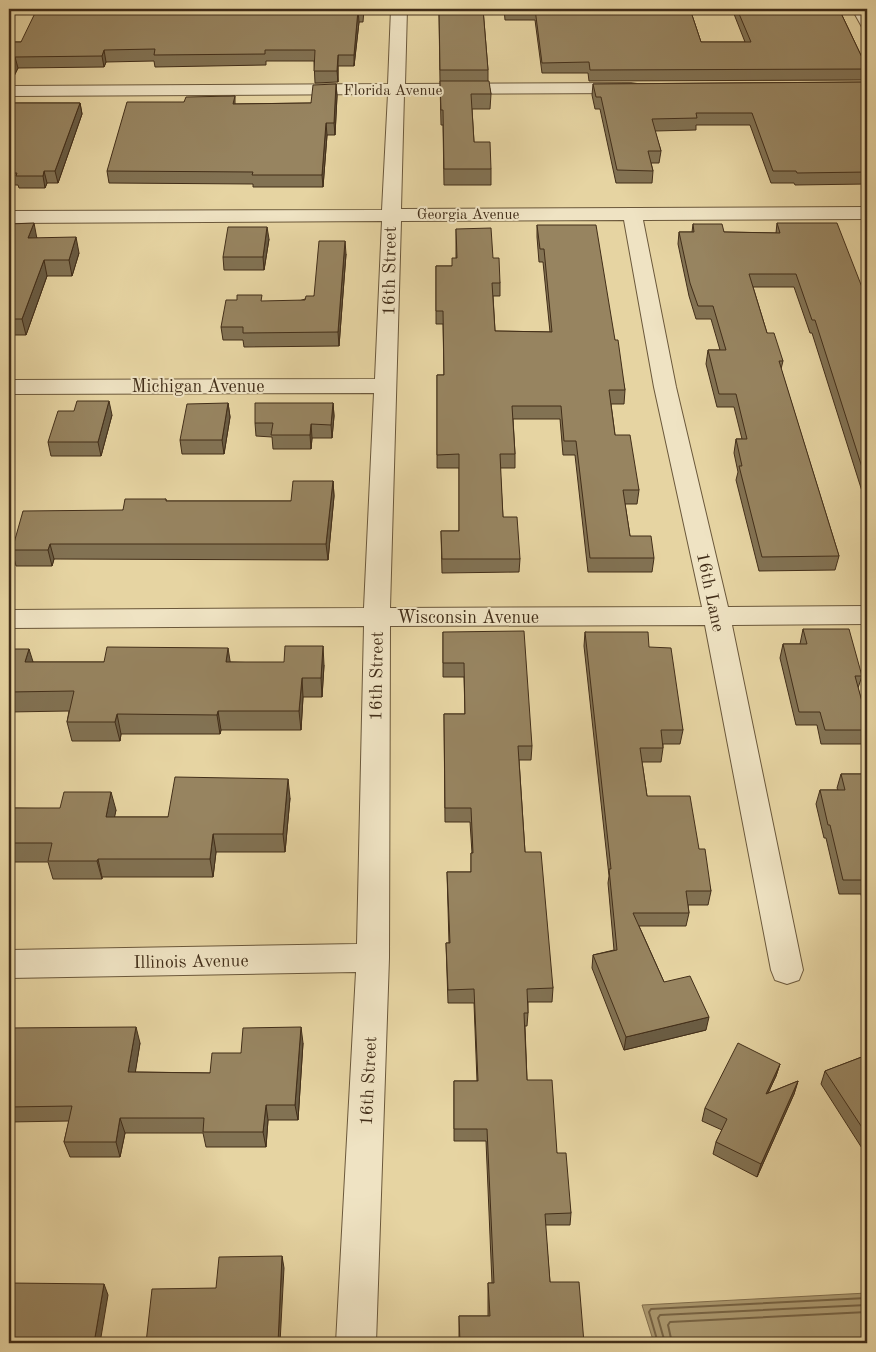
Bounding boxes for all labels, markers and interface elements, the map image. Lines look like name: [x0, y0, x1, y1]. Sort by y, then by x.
street label: Florida Avenue: [344, 84, 443, 99]
street label: Georgia Avenue: [417, 208, 519, 223]
street label: 16th Street: [380, 226, 400, 316]
street label: Michigan Avenue: [132, 378, 264, 396]
street label: 16th Lane: [693, 551, 727, 634]
street label: Wisconsin Avenue: [397, 609, 539, 627]
street label: 16th Street: [367, 631, 387, 721]
street label: Illinois Avenue: [133, 952, 249, 972]
street label: 16th Street: [358, 1036, 380, 1126]

